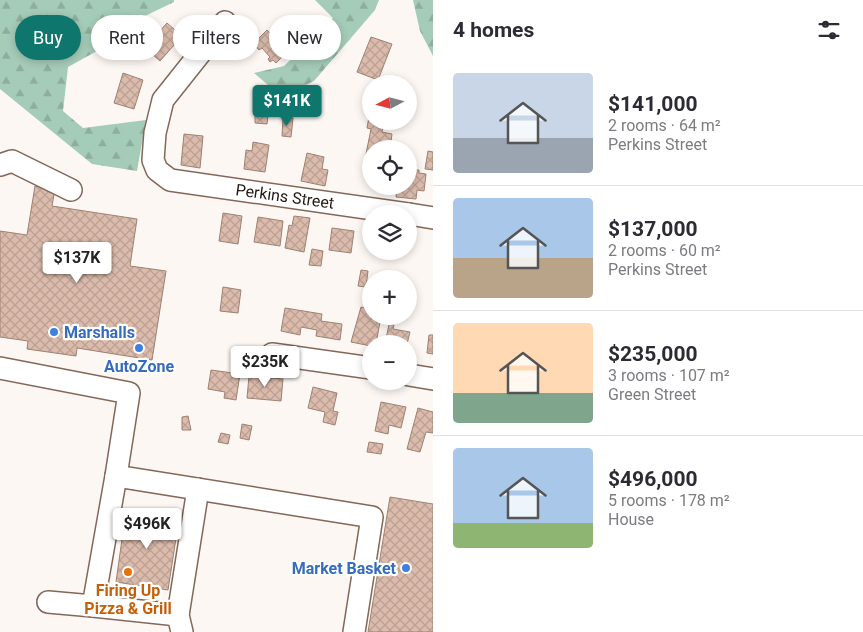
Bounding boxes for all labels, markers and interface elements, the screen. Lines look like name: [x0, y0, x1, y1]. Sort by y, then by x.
chip: Buy: [15, 15, 81, 60]
chip: Rent: [91, 15, 163, 60]
chip: Filters: [173, 15, 259, 60]
chip: New: [269, 15, 341, 60]
icon: filters: [815, 16, 843, 44]
text: 4 homes: [453, 18, 534, 42]
north arrow: [362, 75, 418, 130]
map controls: [362, 75, 417, 390]
pin: $141K: [252, 84, 322, 127]
text: $141K: [264, 91, 310, 110]
text: $141,000: [608, 92, 698, 116]
icon: home: [493, 93, 553, 153]
text: 2 rooms · 64 m²: [608, 116, 721, 135]
text: Perkins Street: [608, 135, 707, 154]
button: locate: [362, 140, 417, 195]
street label: Perkins Street: [235, 180, 335, 213]
button: layers: [362, 205, 417, 260]
text: $137,000: [608, 217, 698, 241]
icon: home: [493, 218, 553, 278]
text: 2 rooms · 60 m²: [608, 241, 721, 260]
pin: $137K: [42, 242, 112, 284]
text: $137K: [54, 248, 100, 267]
text: Perkins Street: [608, 260, 707, 279]
button: +: [362, 270, 417, 325]
place label: Marshalls: [64, 323, 135, 342]
marker: Marshalls: [48, 326, 60, 338]
button: −: [362, 335, 417, 390]
marker: AutoZone: [133, 342, 145, 354]
text: $235,000: [608, 342, 698, 366]
icon: home: [493, 343, 553, 403]
pin: $235K: [230, 346, 300, 388]
text: $235K: [242, 352, 288, 371]
place label: AutoZone: [104, 357, 174, 376]
text: 3 rooms · 107 m²: [608, 366, 730, 385]
text: Green Street: [608, 385, 696, 404]
text: $496,000: [608, 467, 698, 491]
icon: home: [493, 468, 553, 528]
text: 5 rooms · 178 m²: [608, 491, 730, 510]
pin: $496K: [112, 508, 182, 550]
text: House: [608, 510, 654, 529]
text: $496K: [124, 514, 170, 533]
place label: Market Basket: [292, 559, 397, 578]
marker: Market Basket: [400, 562, 412, 574]
marker: Firing Up Pizza & Grill: [122, 566, 134, 578]
place label: Firing Up Pizza & Grill: [84, 581, 172, 618]

